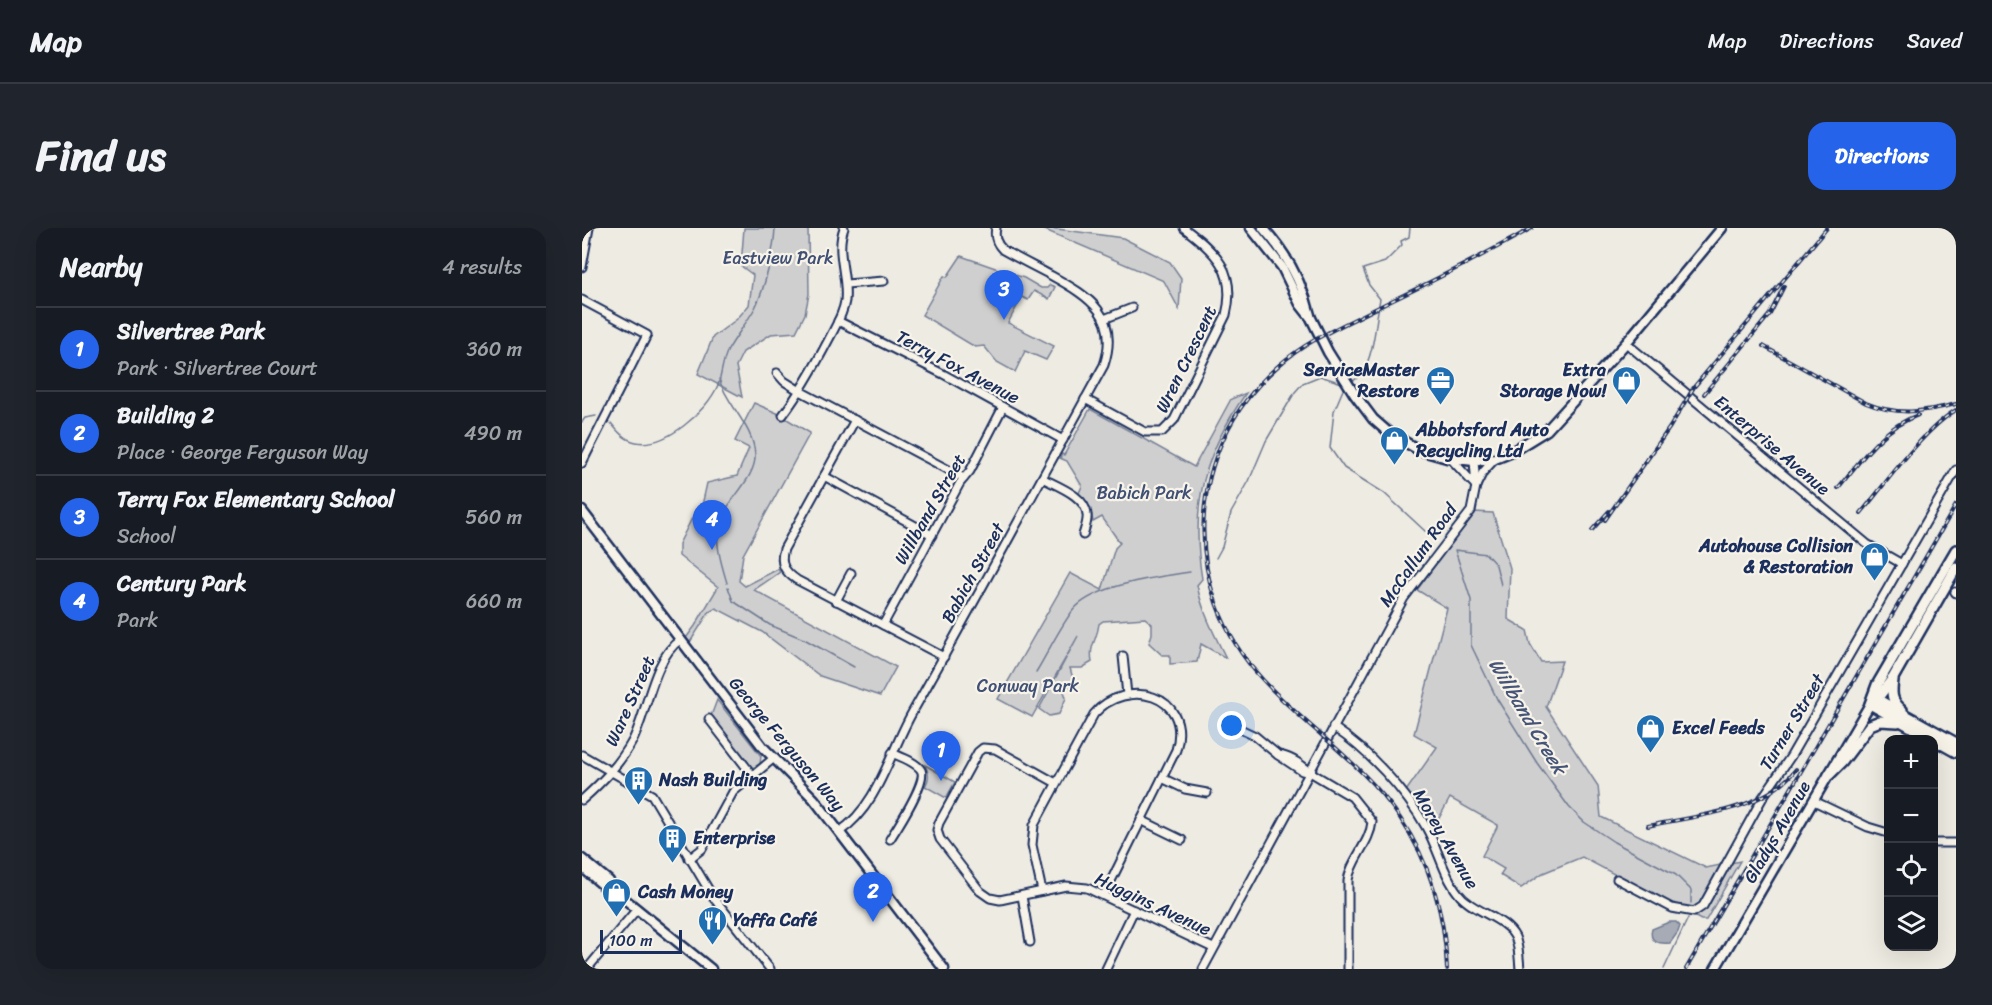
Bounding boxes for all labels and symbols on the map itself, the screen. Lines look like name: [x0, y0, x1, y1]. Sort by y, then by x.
park label: Eastview Park: [722, 242, 834, 274]
pin: 3: [984, 270, 1024, 320]
street label: Wren Crescent: [1146, 300, 1226, 418]
street label: Terry Fox Avenue: [890, 321, 1026, 413]
place label: ServiceMaster Restore: [1303, 354, 1421, 407]
place label: Extra Storage Now!: [1499, 354, 1607, 407]
office icon: ServiceMaster Restore: [1424, 364, 1456, 406]
shop icon: Extra Storage Now!: [1611, 364, 1643, 406]
street label: Enterprise Avenue: [1706, 386, 1838, 504]
place label: Abbotsford Auto Recycling Ltd: [1415, 414, 1550, 467]
shop icon: Abbotsford Auto Recycling Ltd: [1379, 424, 1411, 466]
street label: Willband Street: [885, 447, 975, 571]
park label: Babich Park: [1096, 477, 1192, 509]
street label: McCallum Road: [1370, 495, 1467, 614]
pin: 4: [692, 500, 732, 550]
street label: Babich Street: [932, 516, 1014, 629]
place label: Autohouse Collision & Restoration: [1698, 530, 1853, 583]
shop icon: Autohouse Collision & Restoration: [1858, 540, 1890, 582]
street label: Ware Street: [596, 650, 664, 752]
water label: Willband Creek: [1479, 651, 1577, 783]
street label: Turner Street: [1750, 667, 1834, 777]
street label: George Ferguson Way: [721, 669, 854, 819]
park label: Conway Park: [977, 670, 1080, 702]
your location: [1217, 711, 1246, 740]
shop icon: Excel Feeds: [1635, 712, 1667, 754]
place label: Excel Feeds: [1672, 712, 1765, 744]
pin: 1: [922, 732, 960, 781]
building icon: Nash Building: [622, 764, 654, 806]
place label: Nash Building: [658, 764, 767, 796]
street label: Gladys Avenue: [1734, 774, 1820, 890]
street label: Morey Avenue: [1404, 783, 1488, 895]
building icon: Enterprise: [656, 822, 688, 864]
place label: Enterprise: [693, 822, 775, 854]
street label: Huggins Avenue: [1089, 863, 1217, 945]
pin: 2: [854, 872, 892, 922]
shop icon: Cash Money: [601, 876, 633, 918]
place label: Cash Money: [637, 876, 734, 908]
restaurant icon: Yaffa Café: [696, 904, 728, 946]
place label: Yaffa Café: [733, 904, 818, 936]
scale bar: [600, 927, 682, 954]

